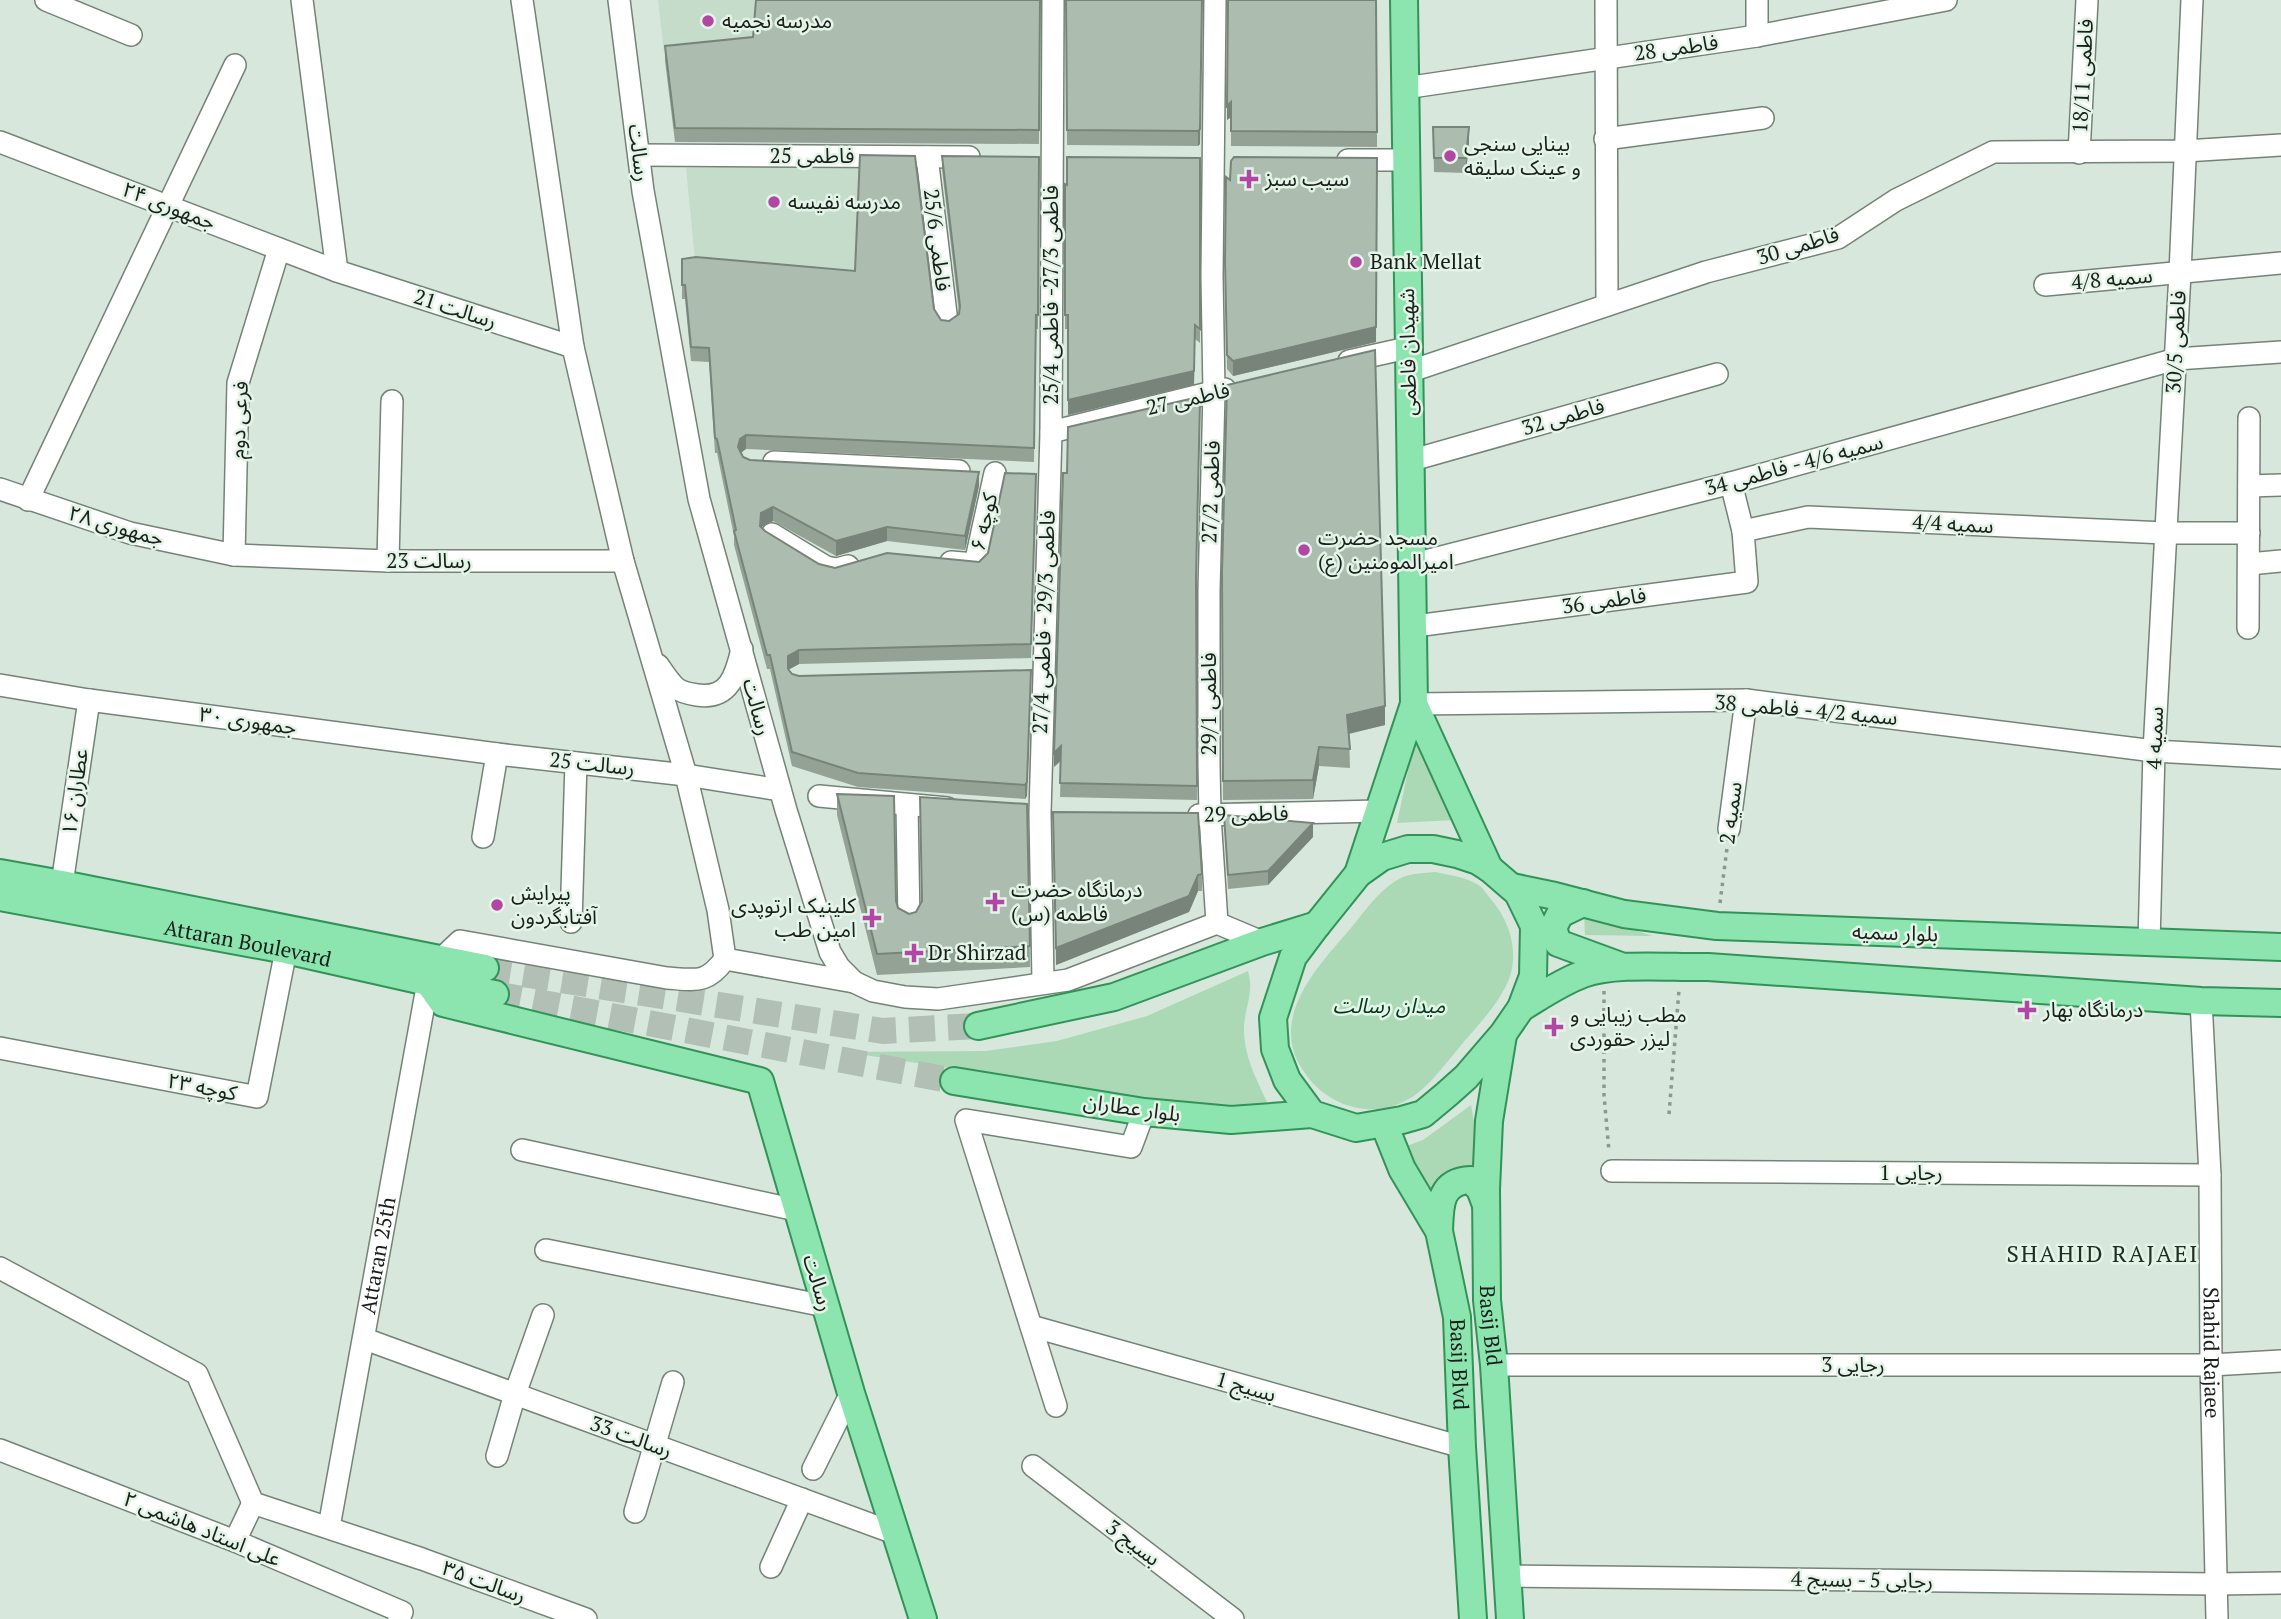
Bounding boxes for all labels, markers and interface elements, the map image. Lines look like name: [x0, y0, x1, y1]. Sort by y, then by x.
place label: مدرسه نجمیه: [722, 6, 832, 34]
marker: مدرسه نجمیه: [700, 13, 716, 29]
street label: فاطمی 18/11: [2065, 18, 2099, 134]
street label: فاطمی 28: [1632, 27, 1720, 67]
street label: رسالت: [623, 122, 657, 183]
place label: بینایی سنجی و عینک سلیقه: [1464, 129, 1581, 181]
street label: فاطمی 25: [770, 141, 854, 169]
marker: بینایی سنجی و عینک سلیقه: [1442, 148, 1458, 164]
place label: سیب سبز: [1264, 164, 1349, 192]
marker: سیب سبز: [1239, 169, 1259, 189]
street label: جمهوری ۲۴: [119, 174, 220, 236]
street label: فاطمی 27/3- فاطمی 25/4: [1036, 185, 1064, 405]
place label: مدرسه نفیسه: [788, 187, 901, 215]
street label: فاطمی 25/6: [918, 187, 958, 293]
marker: مدرسه نفیسه: [766, 194, 782, 210]
street label: فاطمی 30: [1753, 219, 1842, 271]
place label: Bank Mellat: [1370, 247, 1482, 275]
marker: Bank Mellat: [1348, 254, 1364, 270]
street label: سمیه 4/8: [2070, 261, 2154, 295]
street label: رسالت 21: [410, 282, 500, 335]
street label: شهیدان فاطمی: [1392, 288, 1422, 416]
street label: فاطمی 30/5: [2158, 290, 2192, 394]
street label: فاطمی 27: [1143, 375, 1232, 421]
street label: فرعی دوم: [222, 380, 257, 460]
street label: فاطمی 32: [1518, 391, 1607, 441]
street label: سمیه 4/6 - فاطمی 34: [1701, 427, 1886, 501]
street label: فاطمی 27/2: [1194, 440, 1226, 544]
street label: کوچه ۶: [963, 490, 1003, 553]
street label: جمهوری ۲۸: [65, 498, 167, 552]
street label: سمیه 4/4: [1912, 507, 1994, 539]
street label: فاطمی 29/3 - فاطمی 27/4: [1025, 510, 1061, 734]
place label: مسجد حضرت امیرالمومنین (ع): [1318, 523, 1454, 577]
marker: مسجد حضرت امیرالمومنین (ع): [1296, 542, 1312, 558]
street label: رسالت 23: [386, 546, 472, 574]
street label: فاطمی 36: [1560, 580, 1648, 620]
street label: فاطمی 29/1: [1194, 652, 1222, 756]
street label: رسالت: [737, 675, 779, 738]
street label: سمیه 4/2 - فاطمی 38: [1713, 687, 1899, 731]
street label: جمهوری ۳۰: [198, 699, 299, 741]
street label: سمیه 4: [2139, 706, 2169, 770]
street label: رسالت 25: [548, 745, 636, 781]
street label: عطاران ۱۶: [54, 747, 94, 837]
street label: سمیه 2: [1712, 780, 1748, 846]
street label: فاطمی 29: [1203, 798, 1289, 828]
place label: درمانگاه حضرت فاطمه (س): [1011, 875, 1143, 927]
place label: پیرایش آفتابگردون: [511, 878, 598, 930]
place label: کلینیک ارتوپدی امین طب: [731, 891, 856, 943]
marker: درمانگاه حضرت فاطمه (س): [985, 892, 1005, 912]
marker: پیرایش آفتابگردون: [489, 897, 505, 913]
marker: کلینیک ارتوپدی امین طب: [862, 908, 882, 928]
street label: Attaran Boulevard: [162, 913, 335, 973]
street label: بلوار سمیه: [1851, 917, 1939, 947]
place label: Dr Shirzad: [928, 938, 1027, 966]
marker: Dr Shirzad: [906, 945, 922, 961]
park label: میدان رسالت: [1333, 991, 1445, 1019]
place label: درمانگاه بهار: [2042, 995, 2143, 1023]
place label: مطب زیبایی و لیزر حقوردی: [1570, 1000, 1687, 1052]
marker: درمانگاه بهار: [2017, 1000, 2037, 1020]
marker: مطب زیبایی و لیزر حقوردی: [1544, 1017, 1564, 1037]
street label: کوچه ۲۳: [165, 1066, 240, 1107]
street label: بلوار عطاران: [1082, 1086, 1183, 1128]
street label: رجایی 1: [1879, 1158, 1943, 1186]
street label: Attaran 25th: [353, 1195, 402, 1316]
district label: SHAHID RAJAEI: [2007, 1238, 2199, 1269]
street label: رسالت: [797, 1251, 841, 1315]
street label: Basij Bld: [1474, 1285, 1509, 1368]
street label: Shahid Rajaee: [2198, 1287, 2227, 1419]
street label: Basij Blvd: [1444, 1318, 1476, 1411]
street label: رجایی 3: [1821, 1350, 1885, 1378]
street label: بسیج 1: [1212, 1364, 1280, 1410]
street label: رسالت 33: [586, 1408, 676, 1464]
street label: علی استاد هاشمی ۲: [120, 1484, 285, 1572]
street label: بسیج 3: [1100, 1513, 1166, 1573]
street label: رسالت ۳۵: [439, 1553, 530, 1609]
street label: رجایی 5 - بسیج 4: [1791, 1564, 1933, 1596]

